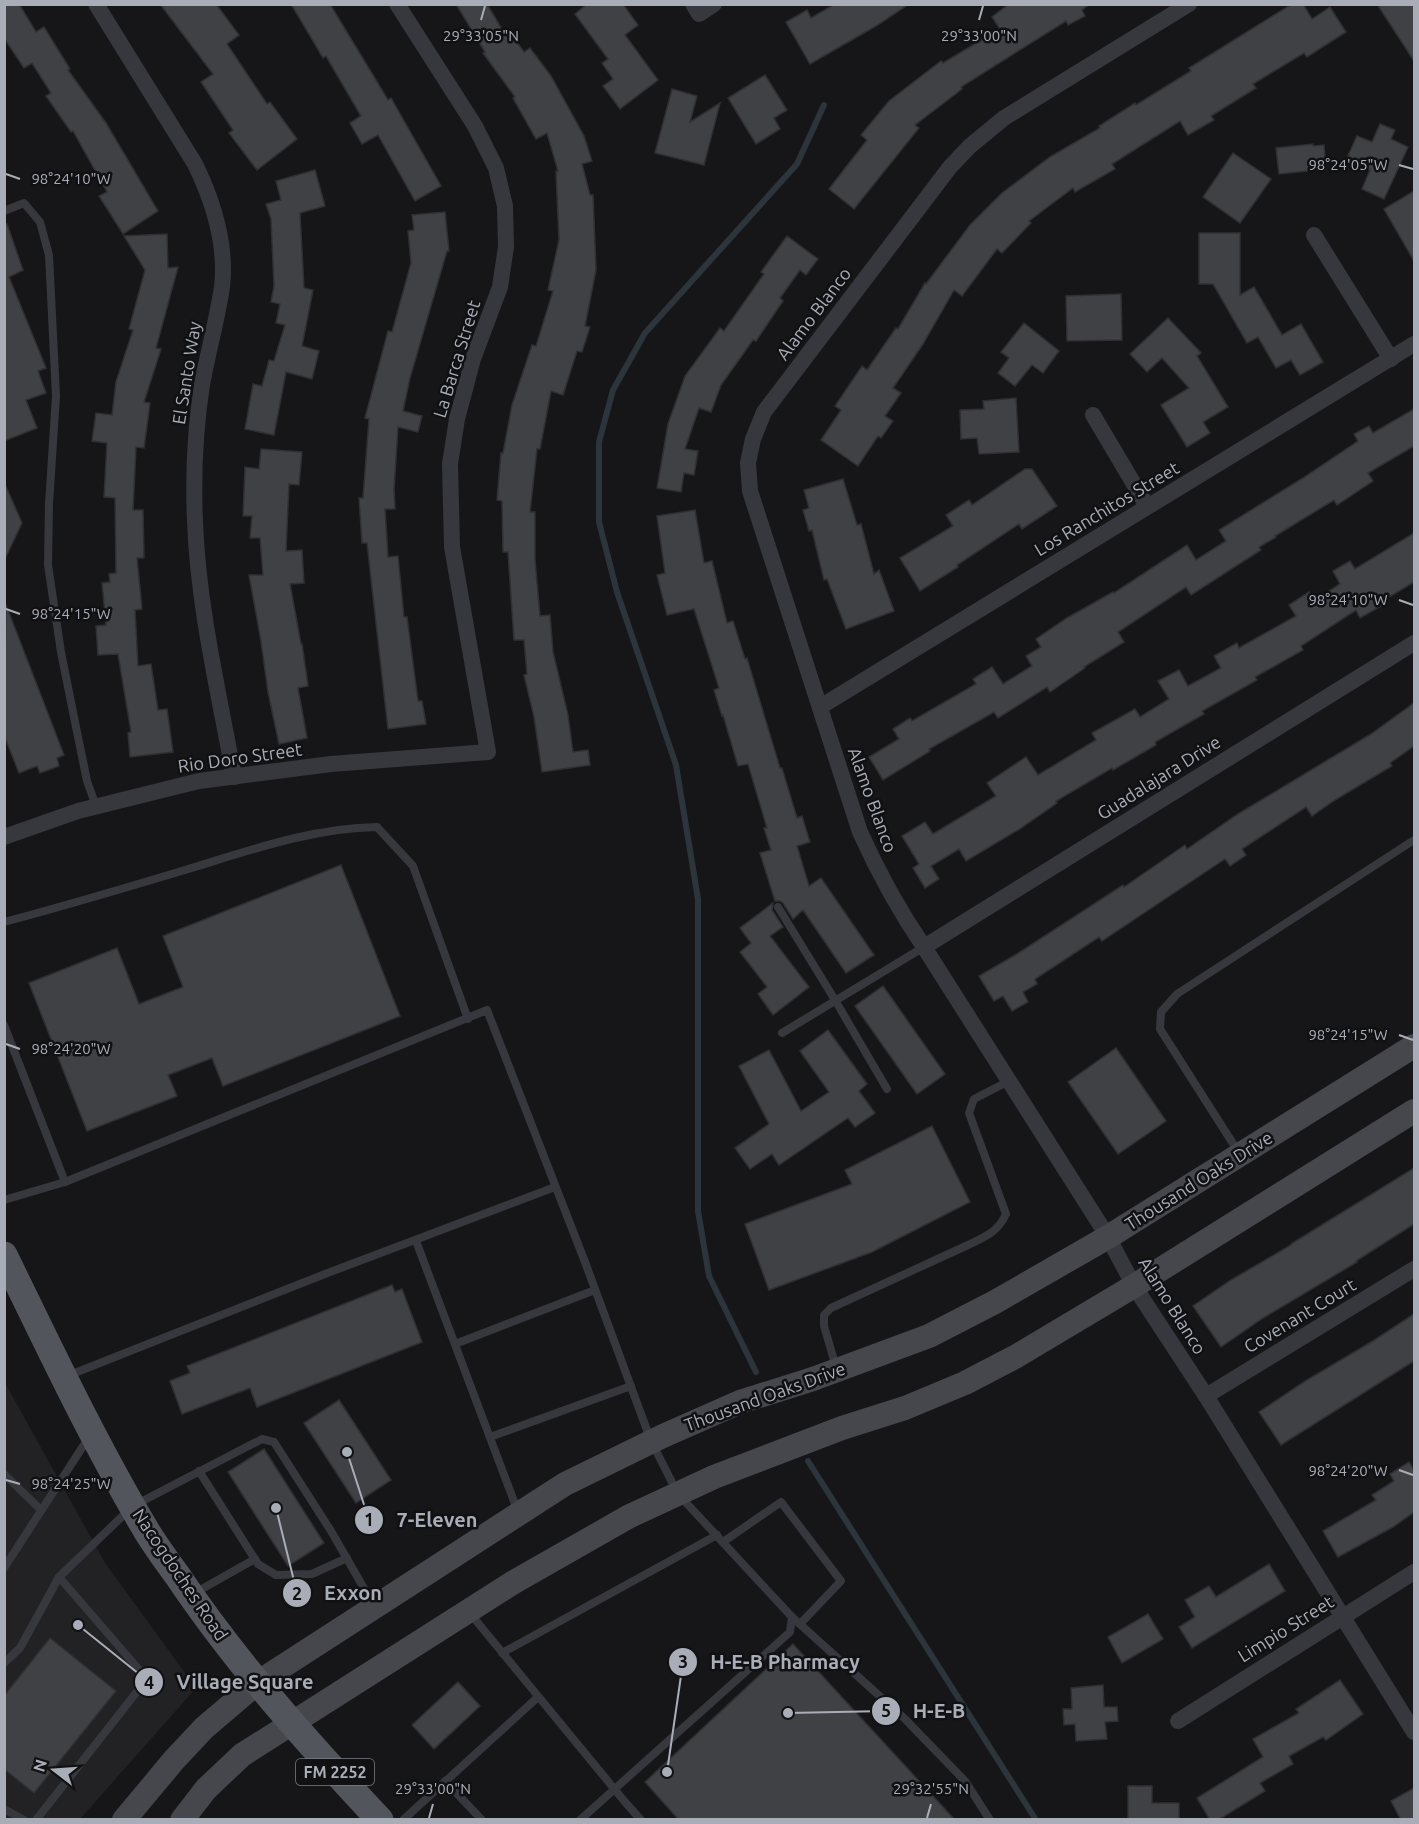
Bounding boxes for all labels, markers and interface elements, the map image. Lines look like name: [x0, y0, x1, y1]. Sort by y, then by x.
text: 29°33'05"N: [443, 27, 519, 44]
text: 29°33'00"N: [941, 27, 1017, 44]
text: 98°24'05"W: [1308, 156, 1388, 173]
text: 98°24'10"W: [31, 170, 111, 187]
street label: Alamo Blanco: [772, 263, 854, 364]
street label: La Barca Street: [429, 297, 483, 420]
street label: El Santo Way: [168, 320, 204, 426]
street label: Los Ranchitos Street: [1031, 457, 1182, 559]
text: 98°24'10"W: [1308, 591, 1388, 608]
text: 98°24'15"W: [31, 605, 111, 622]
street label: Guadalajara Drive: [1093, 731, 1224, 823]
street label: Rio Doro Street: [176, 738, 303, 776]
street label: Alamo Blanco: [845, 744, 901, 855]
text: 98°24'15"W: [1308, 1026, 1388, 1043]
text: 98°24'20"W: [31, 1040, 111, 1057]
street label: Thousand Oaks Drive: [1121, 1127, 1276, 1234]
street label: Alamo Blanco: [1135, 1253, 1211, 1358]
street label: Covenant Court: [1240, 1274, 1359, 1356]
street label: Thousand Oaks Drive: [681, 1358, 848, 1435]
text: 98°24'20"W: [1308, 1462, 1388, 1479]
text: 98°24'25"W: [31, 1475, 111, 1492]
callout: 7-Eleven: [354, 1501, 489, 1539]
street label: Nacogdoches Road: [129, 1505, 232, 1644]
text: 7-Eleven: [397, 1508, 478, 1531]
text: 1: [364, 1509, 374, 1529]
callout: Exxon: [282, 1574, 394, 1612]
text: Exxon: [324, 1581, 382, 1604]
text: 2: [292, 1583, 302, 1603]
street label: Limpio Street: [1234, 1591, 1337, 1665]
callout: H-E-B Pharmacy: [668, 1643, 871, 1681]
text: H-E-B Pharmacy: [710, 1650, 860, 1673]
text: 3: [678, 1651, 688, 1671]
callout: Village Square: [134, 1663, 325, 1701]
text: Village Square: [177, 1670, 313, 1693]
text: 4: [144, 1672, 154, 1692]
callout: H-E-B: [871, 1692, 978, 1730]
text: H-E-B: [913, 1699, 965, 1722]
text: 5: [881, 1700, 891, 1720]
north arrow: [24, 1740, 84, 1800]
text: N: [29, 1757, 50, 1774]
road number: FM 2252: [296, 1759, 374, 1785]
text: 29°33'00"N: [395, 1780, 471, 1797]
text: 29°32'55"N: [893, 1780, 969, 1797]

